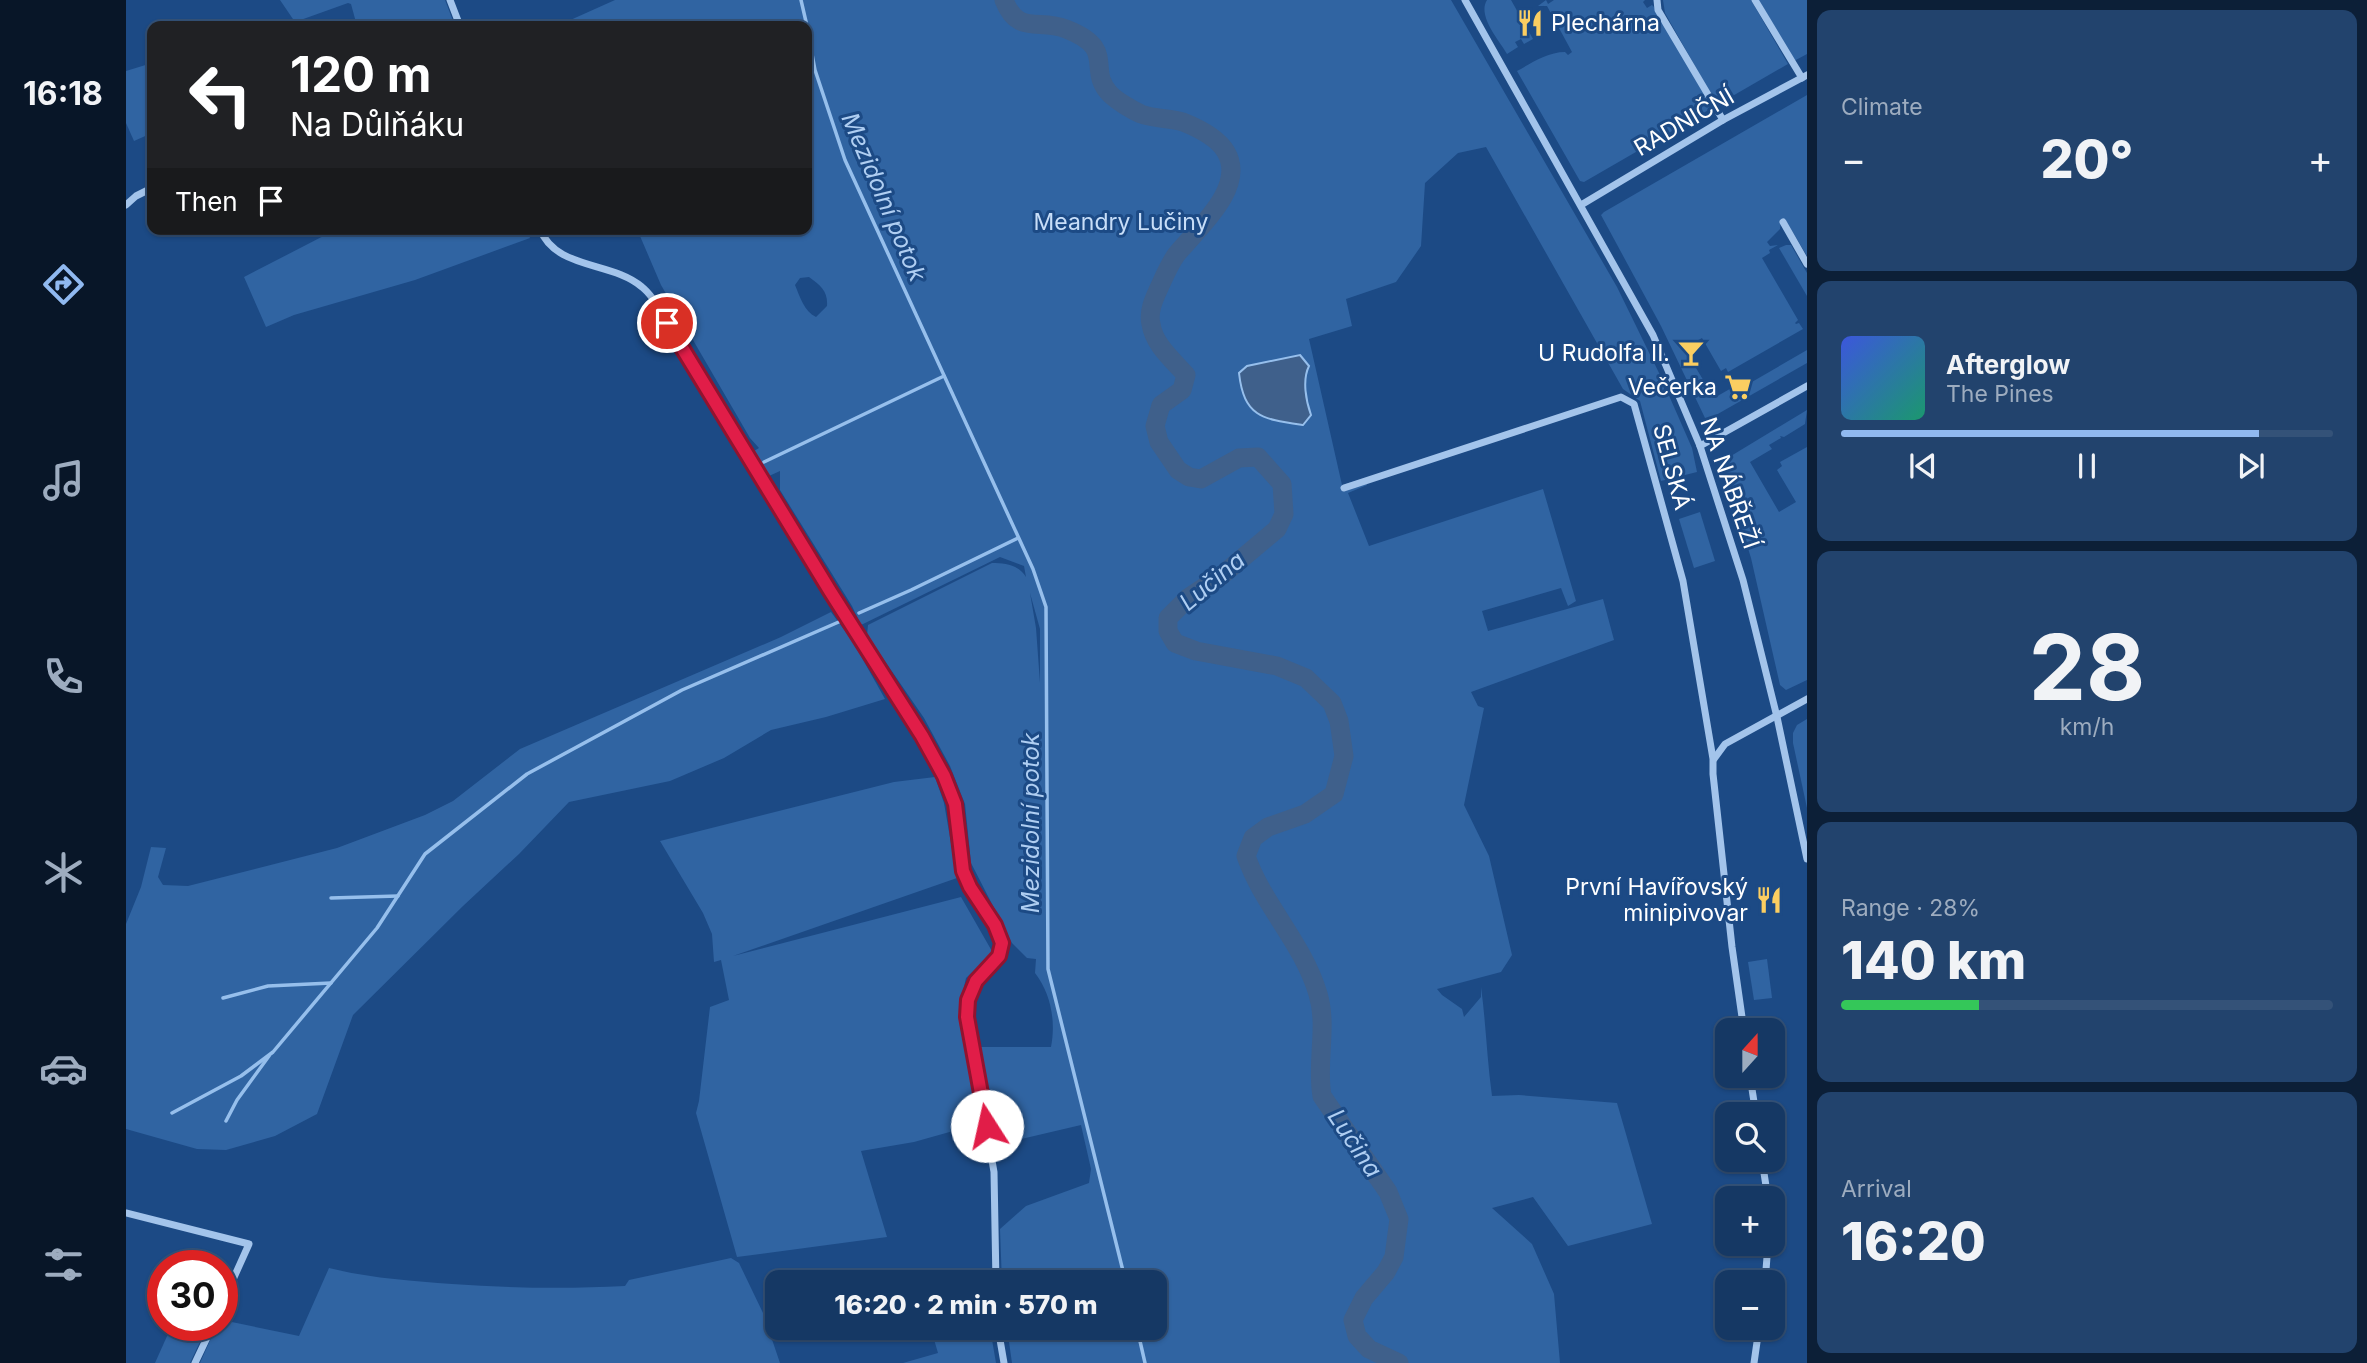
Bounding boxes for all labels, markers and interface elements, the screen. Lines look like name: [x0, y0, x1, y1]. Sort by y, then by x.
restaurant icon: Plechárna: [1515, 8, 1545, 38]
place label: Plechárna: [1551, 9, 1660, 37]
text: 120 m: [290, 45, 431, 104]
icon: left: [175, 49, 266, 140]
text: 16:18: [23, 74, 103, 113]
street label: RADNIČNÍ: [1629, 82, 1740, 162]
text: Climate: [1841, 93, 1923, 121]
text: Na Důlňáku: [290, 105, 464, 144]
water label: Mezidolní potok: [835, 108, 933, 286]
text: 20°: [2040, 128, 2134, 191]
text: −: [1841, 136, 1866, 182]
text: +: [2308, 136, 2333, 182]
icon: arrive: [252, 182, 290, 220]
text: Then: [175, 186, 238, 217]
park label: Meandry Lučiny: [1034, 208, 1209, 236]
icon: directions: [39, 260, 88, 309]
pin: [637, 293, 697, 353]
icon: arrive: [648, 304, 686, 342]
bar icon: U Rudolfa II.: [1676, 338, 1706, 368]
place label: U Rudolfa II.: [1538, 339, 1670, 367]
text: Afterglow: [1946, 349, 2070, 380]
supermarket icon: Večerka: [1723, 372, 1753, 402]
place label: Večerka: [1628, 373, 1717, 401]
text: The Pines: [1946, 380, 2054, 408]
street label: NA NÁBŘEŽÍ: [1694, 414, 1766, 553]
street label: SELSKÁ: [1647, 421, 1697, 513]
icon: previous: [1904, 447, 1942, 485]
icon: pause: [2068, 447, 2106, 485]
icon: next: [2232, 447, 2270, 485]
icon: music: [39, 456, 88, 505]
water label: Lučina: [1173, 545, 1251, 617]
text: 28: [2029, 612, 2145, 722]
icon: phone: [39, 652, 88, 701]
text: km/h: [2060, 713, 2114, 741]
water label: Mezidolní potok: [1016, 732, 1045, 913]
icon: climate: [39, 848, 88, 897]
place label: První Havířovský minipivovar: [1565, 873, 1748, 927]
restaurant icon: První Havířovský minipivovar: [1754, 885, 1784, 915]
text: Range · 28%: [1841, 894, 1980, 922]
text: 140 km: [1841, 929, 2026, 992]
north arrow: [1715, 1018, 1785, 1088]
map controls: [1715, 1018, 1785, 1340]
icon: car: [39, 1044, 88, 1093]
position arrow: [950, 1089, 1024, 1163]
button: search: [1715, 1102, 1785, 1172]
water label: Lučina: [1322, 1103, 1388, 1183]
text: Arrival: [1841, 1175, 1912, 1203]
button: +: [1715, 1186, 1785, 1256]
text: 16:20: [1841, 1210, 1986, 1273]
icon: filters: [39, 1240, 88, 1289]
speed limit sign: 30: [147, 1250, 238, 1341]
button: −: [1715, 1270, 1785, 1340]
text: 16:20 · 2 min · 570 m: [834, 1289, 1098, 1320]

